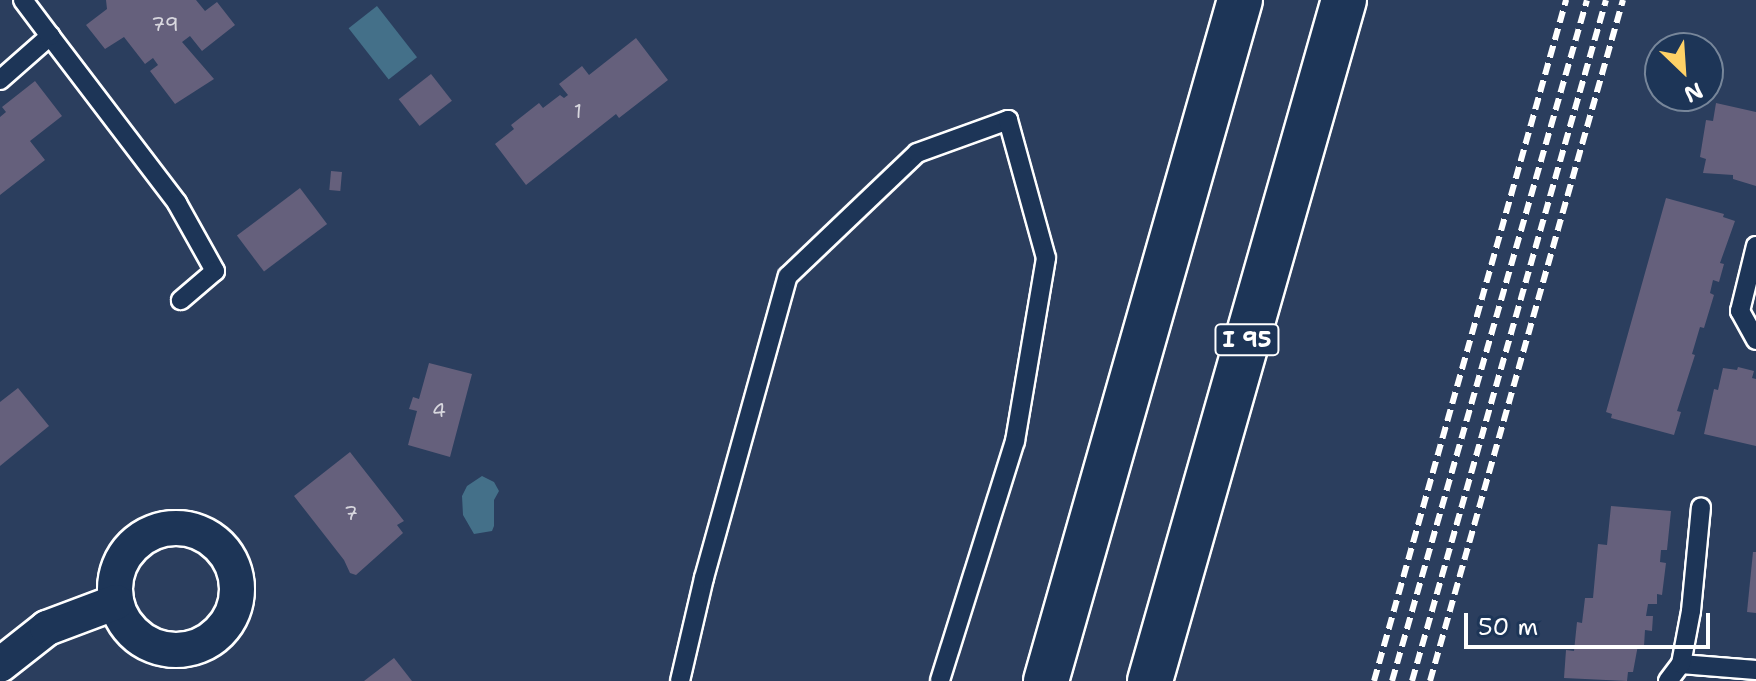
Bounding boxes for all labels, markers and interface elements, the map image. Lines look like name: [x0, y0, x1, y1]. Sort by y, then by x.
house number: 79: [151, 12, 179, 36]
north arrow: [1644, 32, 1724, 112]
text: N: [1679, 76, 1708, 109]
house number: 1: [574, 99, 582, 123]
road number: I 95: [1213, 322, 1281, 358]
house number: 4: [432, 398, 446, 422]
house number: 7: [344, 501, 358, 525]
scale bar: [1468, 597, 1714, 647]
text: 50 m: [1478, 611, 1538, 643]

